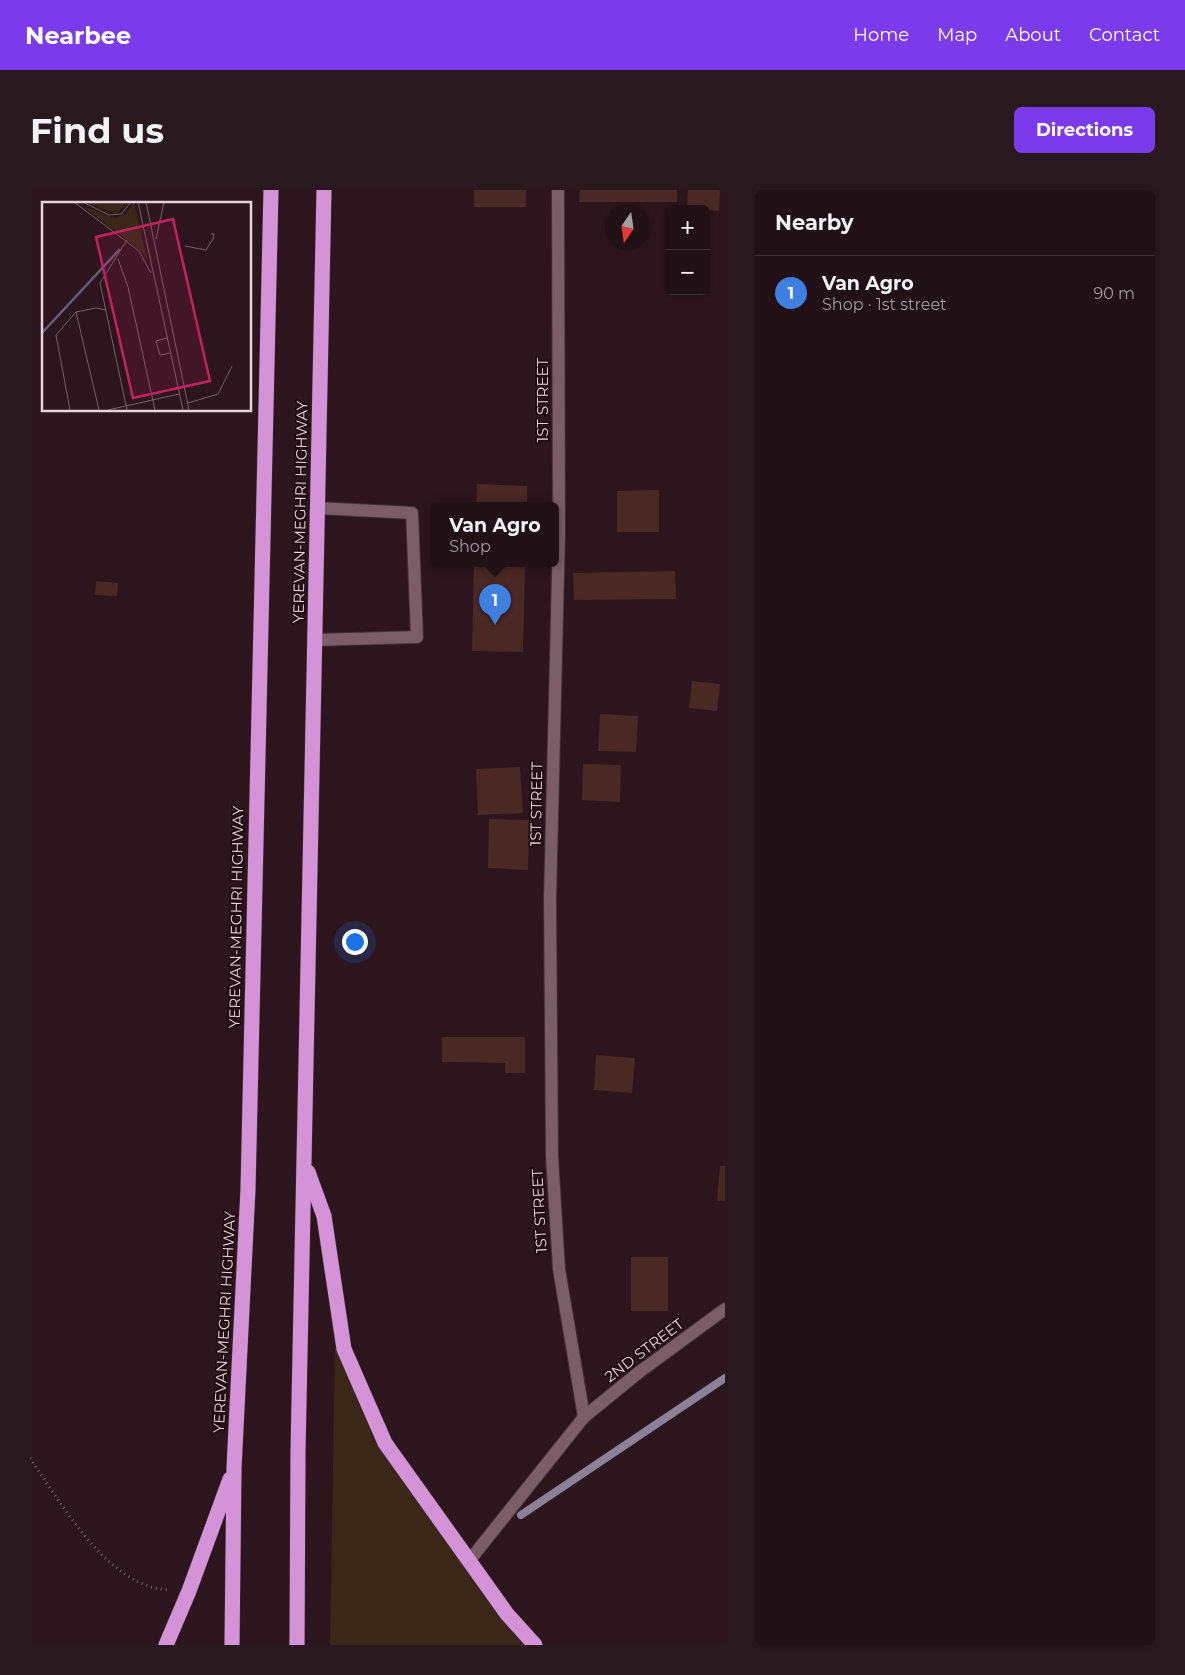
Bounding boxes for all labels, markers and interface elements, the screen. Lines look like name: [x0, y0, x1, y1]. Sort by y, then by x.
text: Nearbee: [25, 21, 131, 50]
text: Home: [853, 24, 909, 46]
text: Map: [937, 24, 977, 46]
text: About: [1005, 24, 1061, 46]
text: Contact: [1089, 24, 1160, 46]
button: Directions: [1014, 107, 1155, 153]
text: Find us: [30, 109, 164, 152]
inset map: [42, 202, 251, 411]
north arrow: [605, 205, 650, 250]
map controls: [665, 205, 710, 295]
button: +: [665, 205, 710, 250]
text: Nearby: [775, 210, 854, 235]
button: −: [665, 250, 710, 295]
text: Van Agro: [822, 272, 914, 295]
text: 1: [788, 284, 794, 303]
text: 90 m: [1093, 284, 1135, 303]
text: Shop · 1st street: [822, 295, 947, 314]
street label: 1ST STREET: [533, 357, 552, 442]
street label: YEREVAN-MEGHRI HIGHWAY: [289, 400, 311, 623]
popup: [431, 502, 559, 567]
text: Van Agro: [449, 514, 541, 537]
text: Shop: [449, 537, 491, 556]
pin: 1: [479, 584, 511, 625]
street label: 1ST STREET: [526, 761, 546, 846]
street label: YEREVAN-MEGHRI HIGHWAY: [225, 805, 247, 1028]
your location: [342, 929, 368, 955]
street label: 1ST STREET: [527, 1168, 551, 1254]
street label: YEREVAN-MEGHRI HIGHWAY: [209, 1210, 239, 1433]
street label: 2ND STREET: [601, 1314, 688, 1386]

